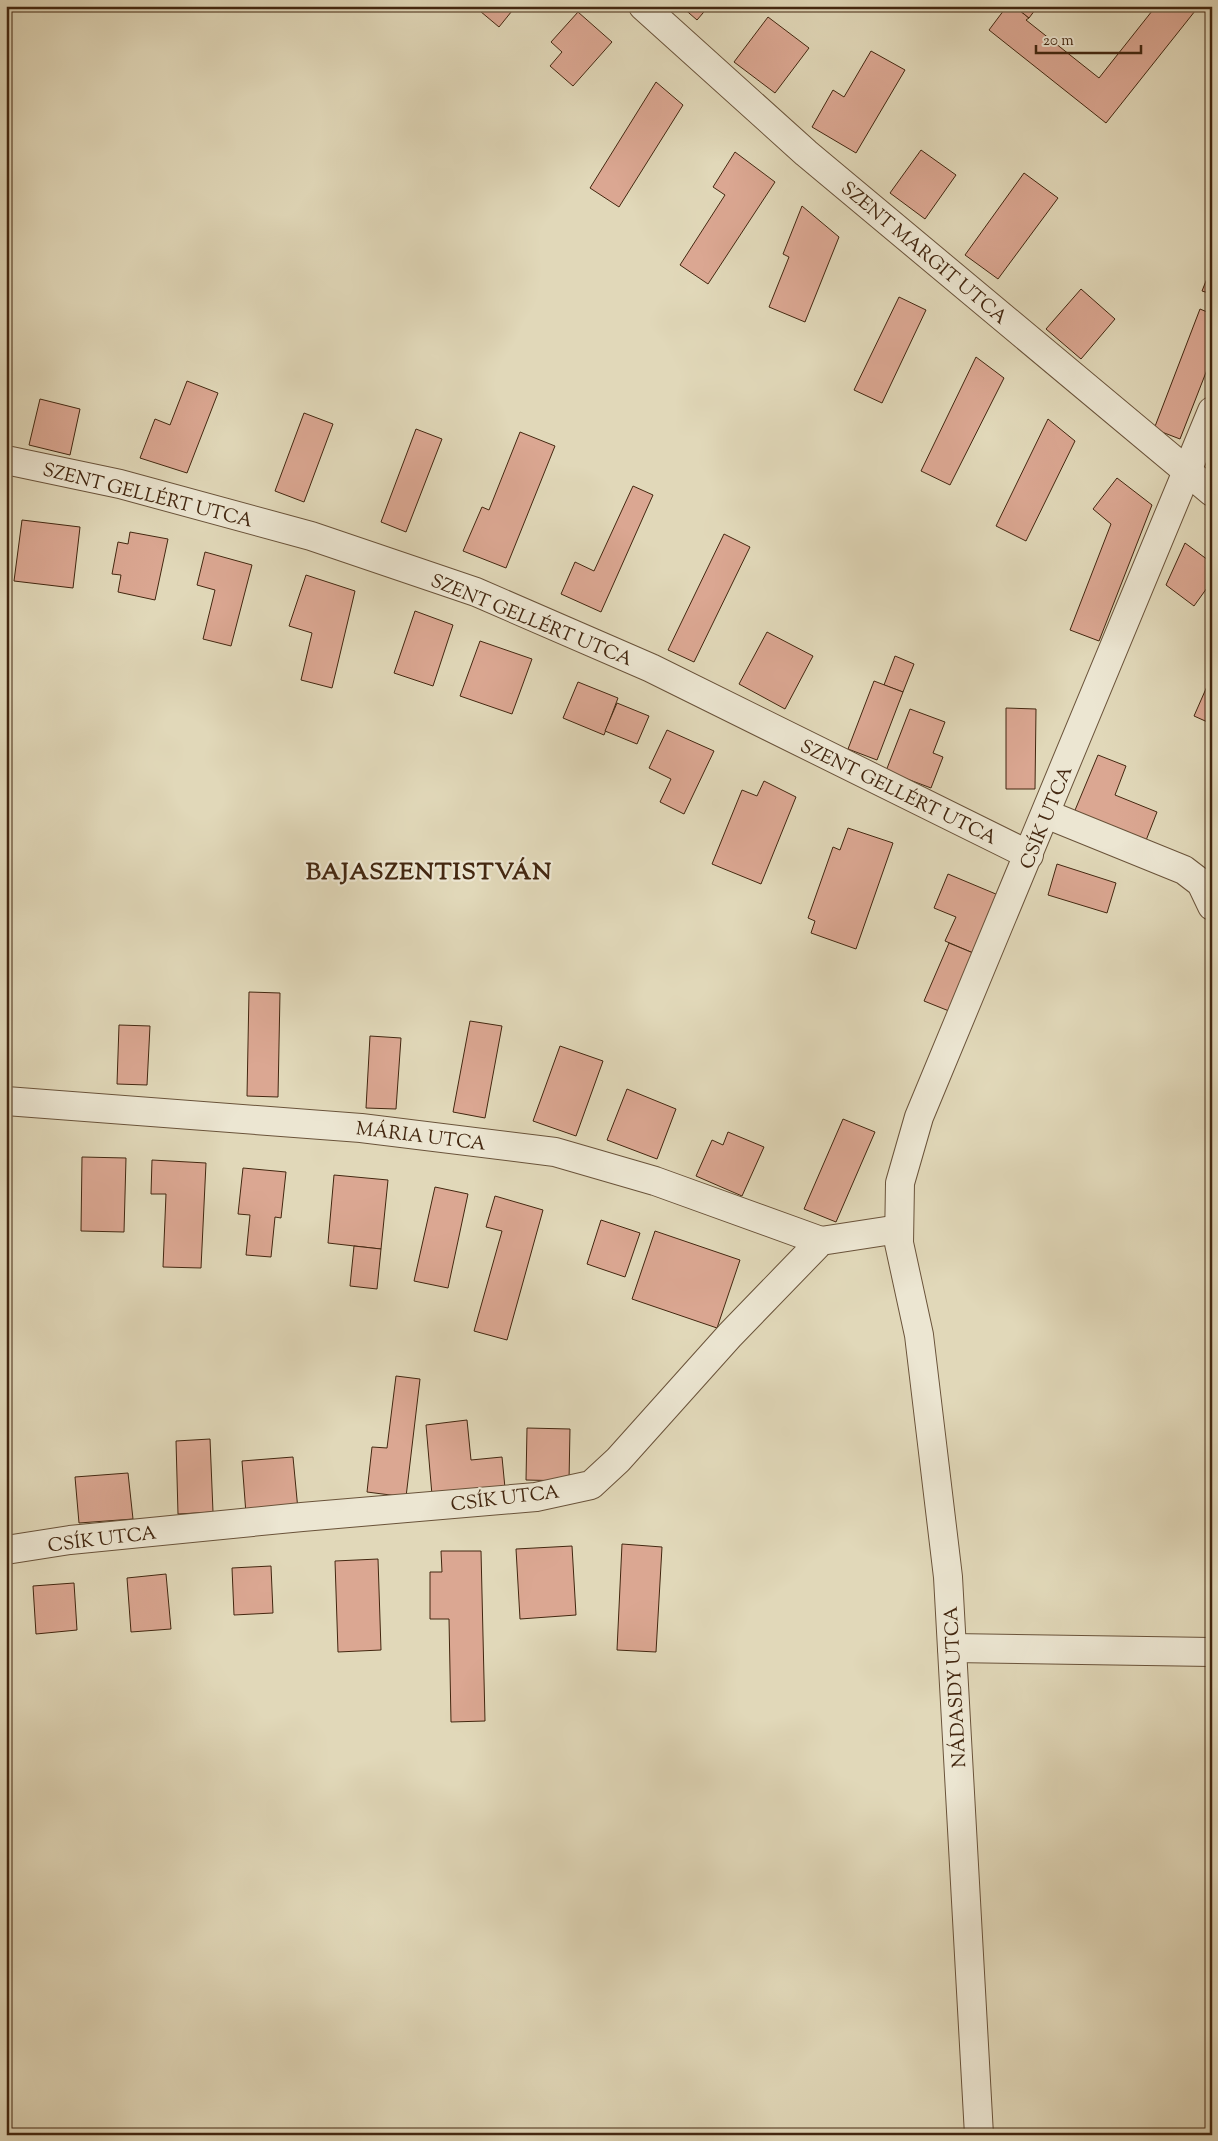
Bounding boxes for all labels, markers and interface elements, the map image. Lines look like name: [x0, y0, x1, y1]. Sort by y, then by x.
scale bar: [1036, 22, 1140, 54]
text: 20 m: [1043, 31, 1074, 52]
street label: SZENT MARGIT UTCA: [834, 176, 1013, 332]
street label: SZENT GELLÉRT UTCA: [40, 457, 256, 536]
street label: SZENT GELLÉRT UTCA: [426, 568, 637, 674]
street label: SZENT GELLÉRT UTCA: [795, 734, 1001, 853]
street label: CSÍK UTCA: [1014, 762, 1081, 874]
district label: BAJASZENTISTVÁN: [306, 856, 552, 890]
street label: MÁRIA UTCA: [354, 1116, 488, 1159]
street label: CSÍK UTCA: [449, 1479, 562, 1520]
street label: CSÍK UTCA: [46, 1520, 159, 1561]
street label: NÁDASDY UTCA: [939, 1605, 974, 1768]

